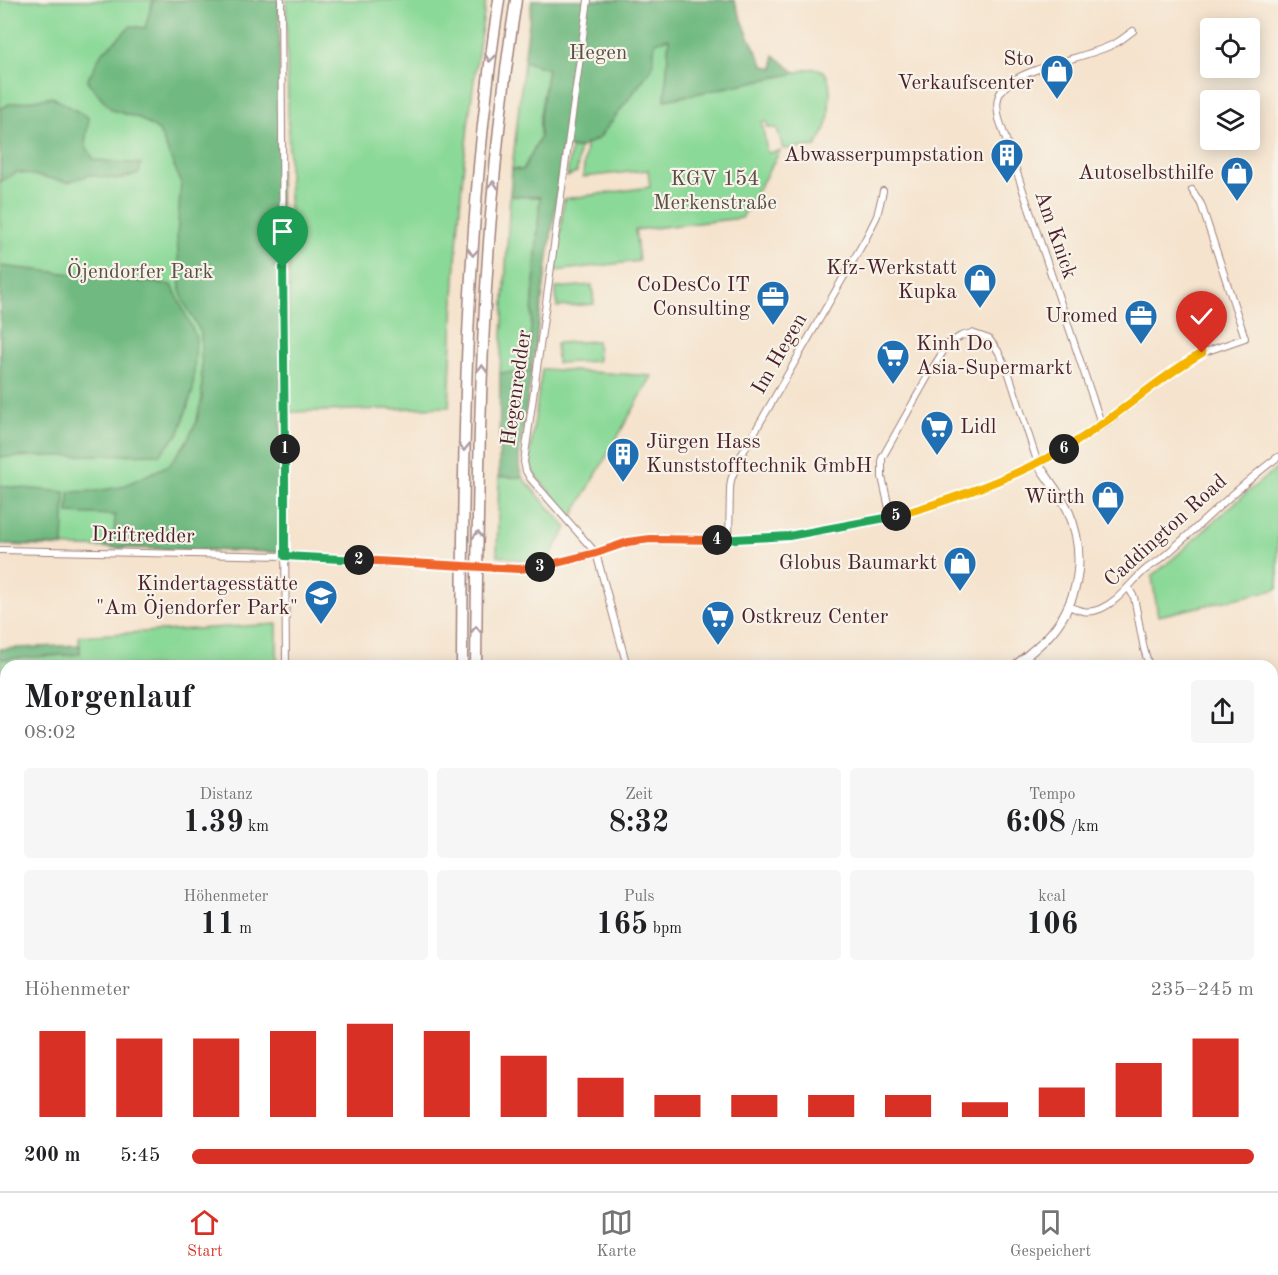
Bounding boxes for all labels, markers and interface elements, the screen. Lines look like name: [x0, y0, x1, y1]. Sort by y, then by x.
map controls: [1200, 18, 1260, 150]
button: locate: [1200, 18, 1260, 78]
park label: Hegen: [569, 43, 627, 64]
place label: Sto Verkaufscenter: [897, 49, 1034, 94]
one-way arrow: [485, 53, 497, 62]
shop icon: Sto Verkaufscenter: [1039, 53, 1075, 100]
button: layers: [1200, 90, 1260, 150]
building icon: Abwasserpumpstation: [989, 137, 1025, 184]
place label: Abwasserpumpstation: [784, 145, 984, 166]
shop icon: Autoselbsthilfe: [1219, 155, 1255, 202]
place label: Autoselbsthilfe: [1078, 163, 1214, 184]
park label: KGV 154 Merkenstraße: [653, 169, 777, 214]
one-way arrow: [486, 180, 499, 189]
street label: Am Knick: [1030, 188, 1080, 282]
pin: [257, 206, 308, 268]
icon: arrive: [266, 215, 299, 248]
one-way arrow: [466, 248, 479, 257]
park label: Öjendorfer Park: [67, 258, 213, 283]
place label: Kfz-Werkstatt Kupka: [826, 258, 957, 303]
shop icon: Kfz-Werkstatt Kupka: [962, 262, 998, 309]
place label: CoDesCo IT Consulting: [637, 275, 751, 320]
office icon: CoDesCo IT Consulting: [755, 279, 791, 326]
pin: [1176, 291, 1227, 353]
office icon: Uromed: [1123, 298, 1159, 345]
icon: check: [1185, 300, 1218, 333]
place label: Uromed: [1045, 306, 1118, 327]
street label: Im Hegen: [749, 310, 811, 398]
street label: Hegenredder: [498, 328, 536, 447]
place label: Kinh Do Asia-Supermarkt: [916, 334, 1072, 379]
supermarket icon: Kinh Do Asia-Supermarkt: [875, 338, 911, 385]
one-way arrow: [475, 365, 488, 374]
supermarket icon: Lidl: [919, 409, 955, 456]
place label: Lidl: [960, 417, 997, 438]
place label: Jürgen Hass Kunststofftechnik GmbH: [646, 432, 872, 477]
pin: 1: [270, 434, 300, 464]
pin: 6: [1049, 434, 1079, 464]
building icon: Jürgen Hass Kunststofftechnik GmbH: [605, 436, 641, 483]
text: 1: [280, 441, 290, 457]
text: 6: [1059, 441, 1069, 457]
one-way arrow: [458, 442, 470, 451]
street label: Caddington Road: [1101, 471, 1231, 591]
shop icon: Würth: [1090, 479, 1126, 526]
place label: Würth: [1024, 487, 1085, 508]
pin: 5: [881, 501, 911, 531]
text: 5: [891, 508, 901, 524]
street label: Driftredder: [91, 525, 195, 547]
pin: 4: [702, 525, 732, 555]
one-way arrow: [471, 531, 484, 540]
text: 4: [712, 532, 722, 548]
pin: 2: [344, 545, 374, 575]
shop icon: Globus Baumarkt: [942, 545, 978, 592]
text: 2: [354, 552, 364, 568]
pin: 3: [525, 552, 555, 582]
place label: Globus Baumarkt: [779, 553, 937, 574]
text: 3: [535, 559, 545, 575]
place label: Kindertagesstätte "Am Öjendorfer Park": [96, 574, 298, 619]
school or university icon: Kindertagesstätte "Am Öjendorfer Park": [303, 578, 339, 625]
supermarket icon: Ostkreuz Center: [700, 599, 736, 646]
place label: Ostkreuz Center: [741, 607, 889, 628]
one-way arrow: [470, 625, 482, 634]
button: share: [1191, 680, 1254, 743]
text: Morgenlauf: [24, 682, 193, 715]
text: 08:02: [24, 723, 76, 743]
text: Distanz: [200, 787, 252, 803]
text: Zeit: [625, 787, 653, 803]
text: Tempo: [1029, 787, 1075, 803]
text: 1.39: [183, 808, 244, 838]
text: 8:32: [609, 808, 669, 838]
text: 6:08: [1005, 808, 1066, 838]
text: km: [244, 819, 269, 835]
text: /km: [1066, 819, 1099, 835]
text: Höhenmeter: [184, 889, 268, 905]
text: Puls: [624, 889, 654, 905]
text: kcal: [1038, 889, 1066, 905]
text: 11: [200, 910, 235, 940]
text: 165: [596, 910, 648, 940]
text: 106: [1026, 910, 1078, 940]
text: m: [235, 921, 252, 937]
text: bpm: [648, 921, 682, 937]
text: Höhenmeter: [24, 980, 130, 1000]
text: 235–245 m: [1151, 980, 1254, 1000]
text: 200 m: [24, 1146, 80, 1166]
text: 5:45: [120, 1146, 160, 1166]
tab: Start: [187, 1206, 223, 1262]
tab: Karte: [597, 1206, 636, 1262]
tab: Gespeichert: [1010, 1206, 1091, 1262]

